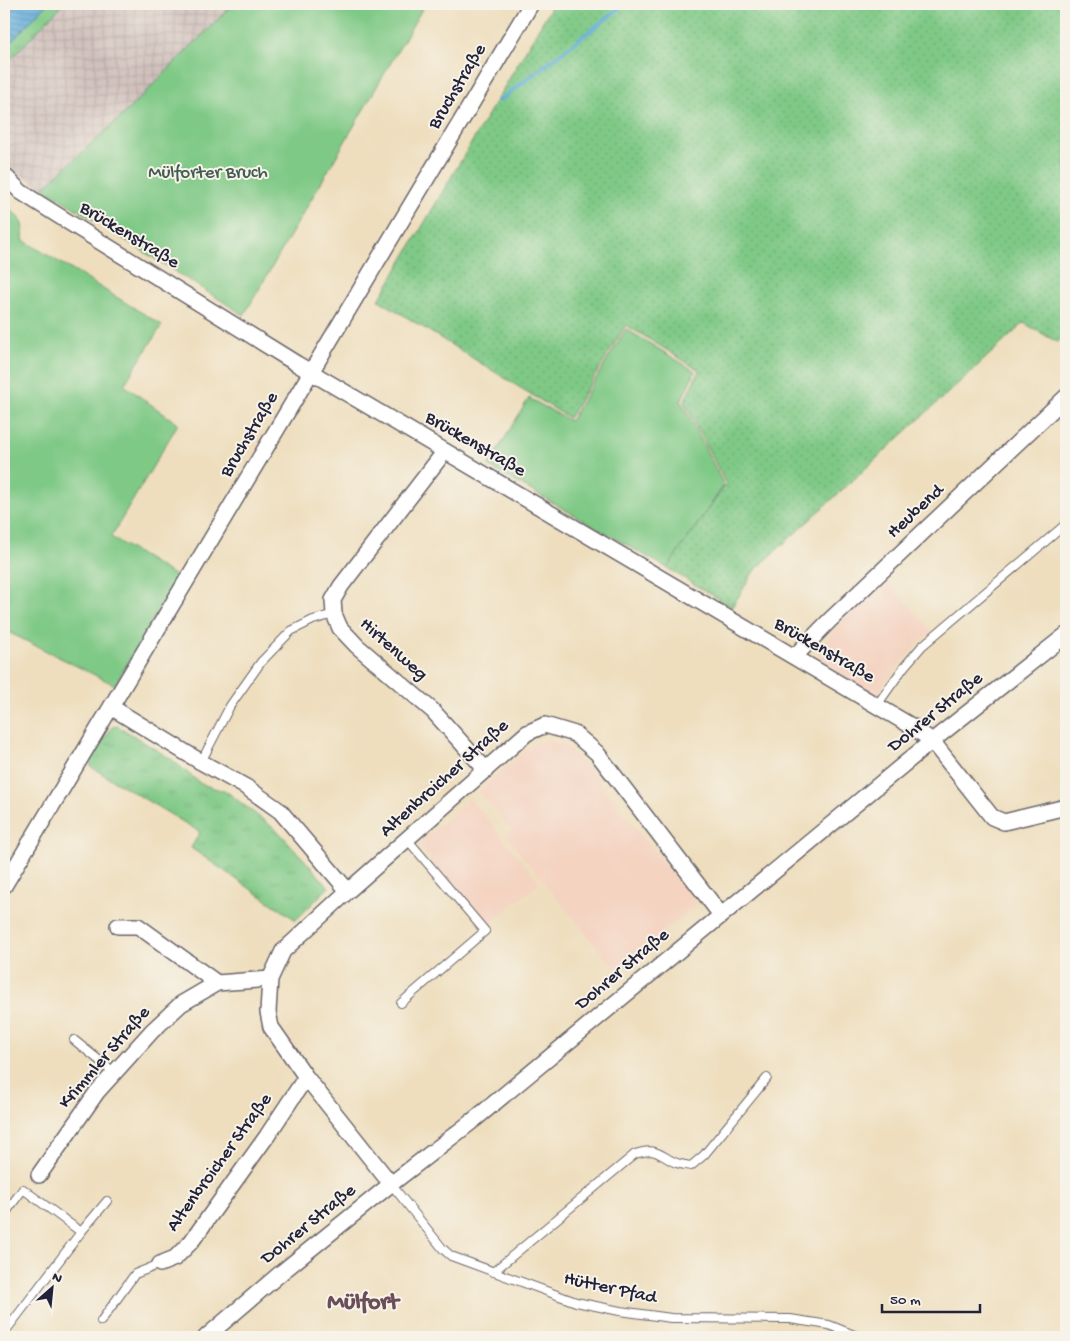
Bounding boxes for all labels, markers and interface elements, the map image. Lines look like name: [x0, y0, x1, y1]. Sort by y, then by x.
street label: Bruchstraße: [423, 40, 493, 135]
park label: Mülforter Bruch: [148, 162, 268, 185]
street label: Brückenstraße: [74, 197, 183, 275]
street label: Bruchstraße: [215, 388, 285, 483]
street label: Brückenstraße: [420, 406, 530, 483]
street label: Heubend: [883, 479, 951, 544]
street label: Brückenstraße: [769, 612, 879, 689]
street label: Hirtenweg: [354, 613, 432, 687]
street label: Dohrer Straße: [882, 668, 988, 760]
street label: Altenbroicher Straße: [376, 715, 514, 843]
street label: Dohrer Straße: [570, 924, 675, 1017]
street label: Krimmler Straße: [54, 1002, 156, 1114]
street label: Altenbroicher Straße: [162, 1089, 278, 1237]
street label: Dohrer Straße: [255, 1180, 361, 1272]
north arrow: [28, 1264, 78, 1314]
street label: Hütter Pfad: [561, 1268, 660, 1310]
text: N: [49, 1269, 65, 1288]
scale bar: [882, 1281, 980, 1313]
district label: Mülfort: [327, 1289, 401, 1318]
text: 50 m: [890, 1292, 921, 1310]

